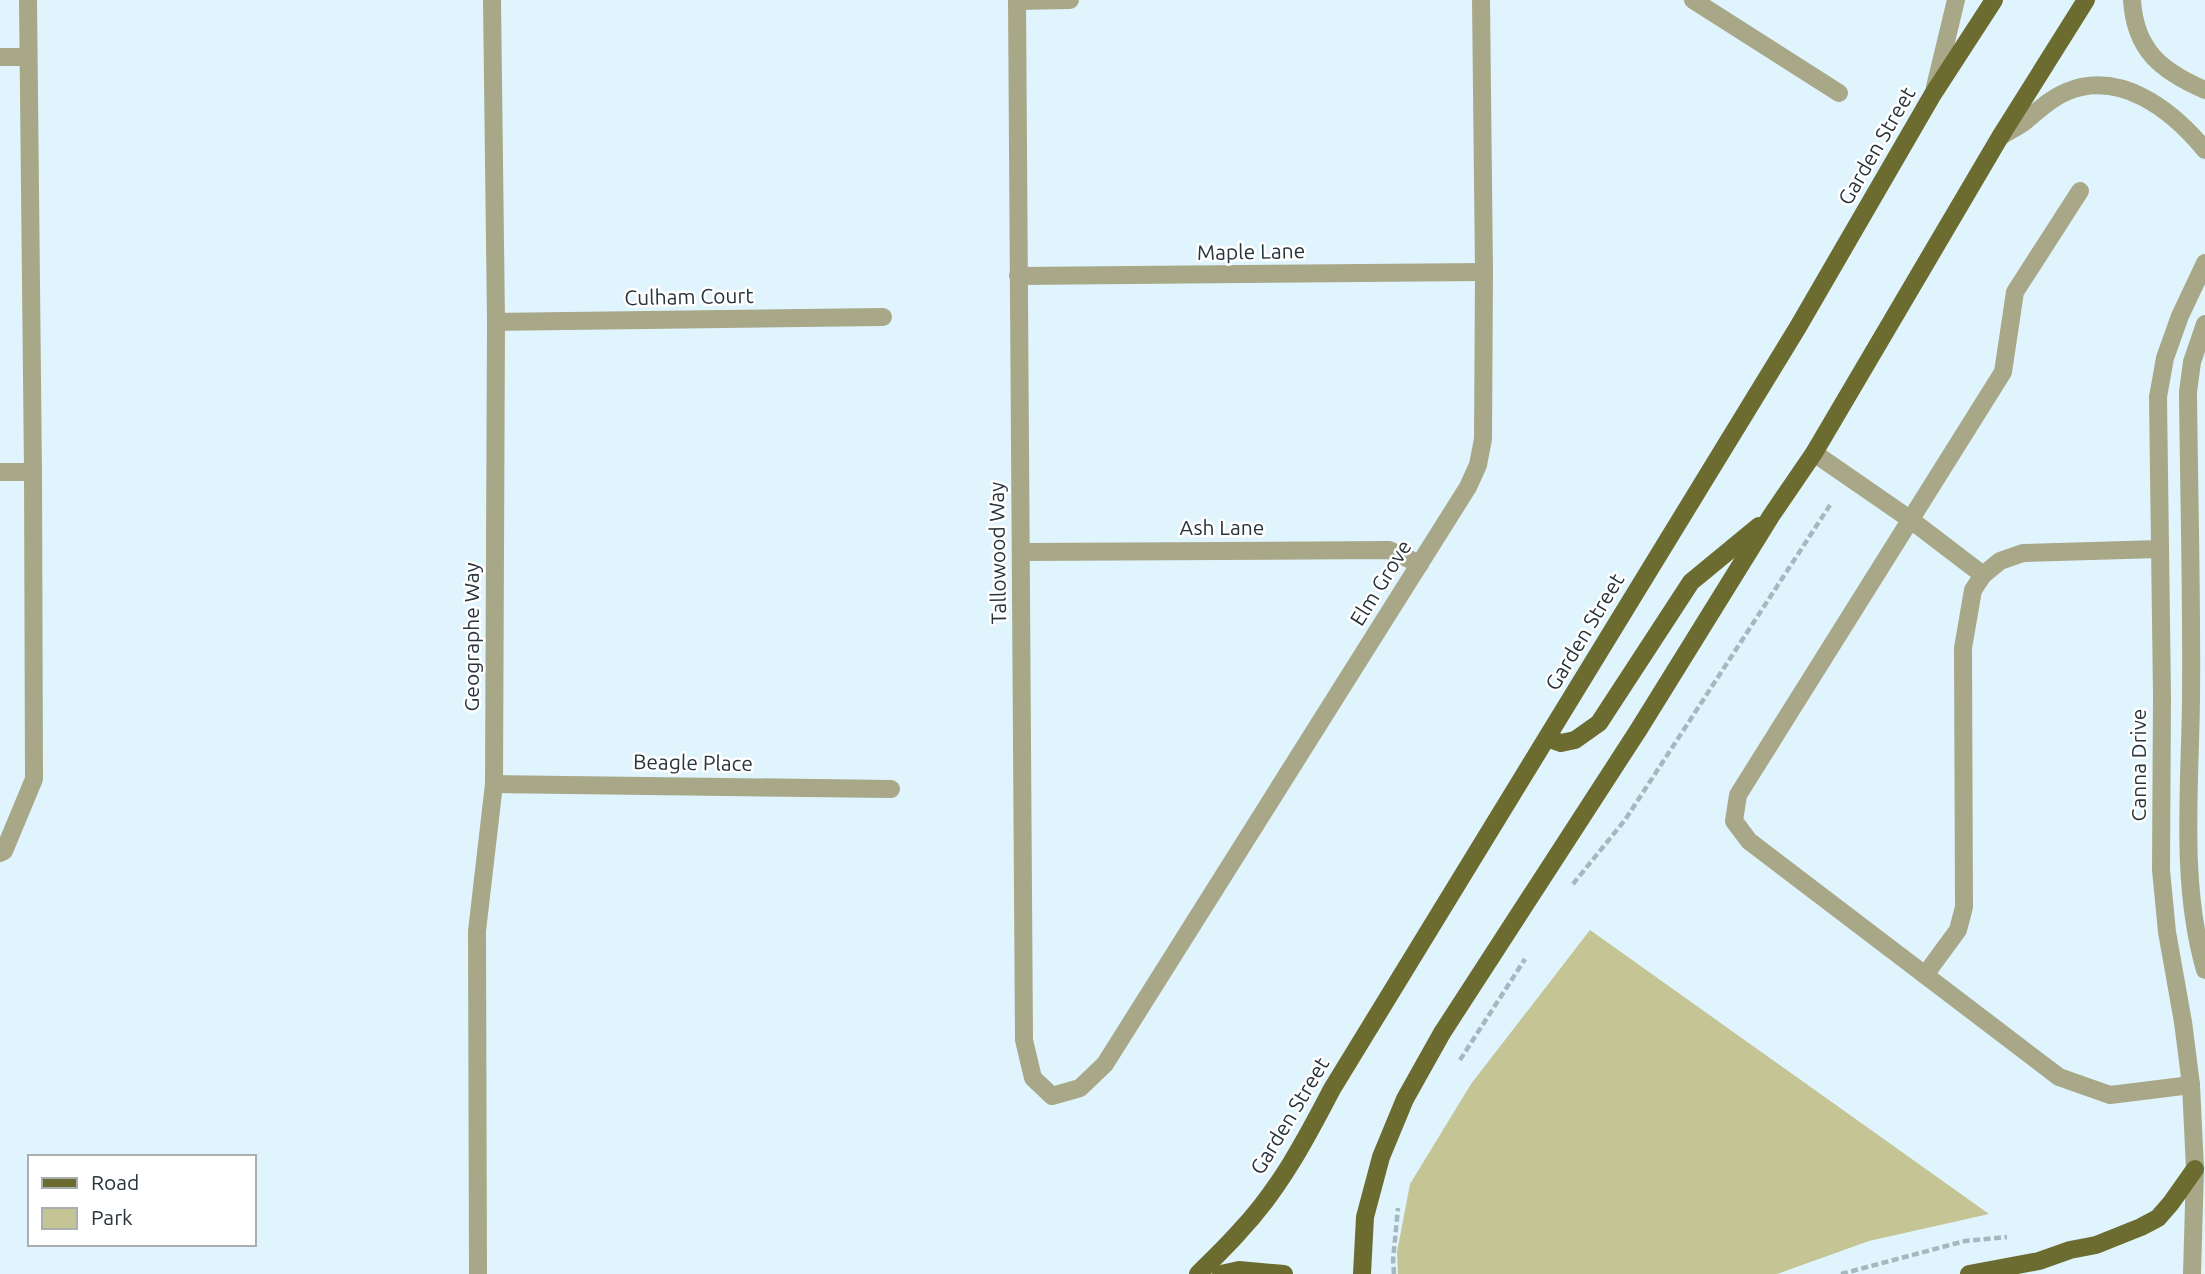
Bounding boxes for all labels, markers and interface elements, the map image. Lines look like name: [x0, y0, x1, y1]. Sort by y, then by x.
street label: Garden Street: [1833, 82, 1920, 209]
street label: Maple Lane: [1197, 238, 1305, 264]
street label: Culham Court: [624, 283, 754, 309]
street label: Tallowood Way: [984, 481, 1010, 625]
street label: Ash Lane: [1180, 515, 1264, 539]
street label: Elm Grove: [1345, 535, 1416, 630]
street label: Geographe Way: [459, 562, 483, 712]
street label: Garden Street: [1540, 569, 1628, 694]
street label: Canna Drive: [2126, 709, 2150, 821]
street label: Beagle Place: [633, 749, 753, 775]
street label: Garden Street: [1245, 1053, 1333, 1178]
legend: [28, 1155, 256, 1246]
text: Road: [91, 1170, 139, 1194]
text: Park: [91, 1205, 133, 1229]

